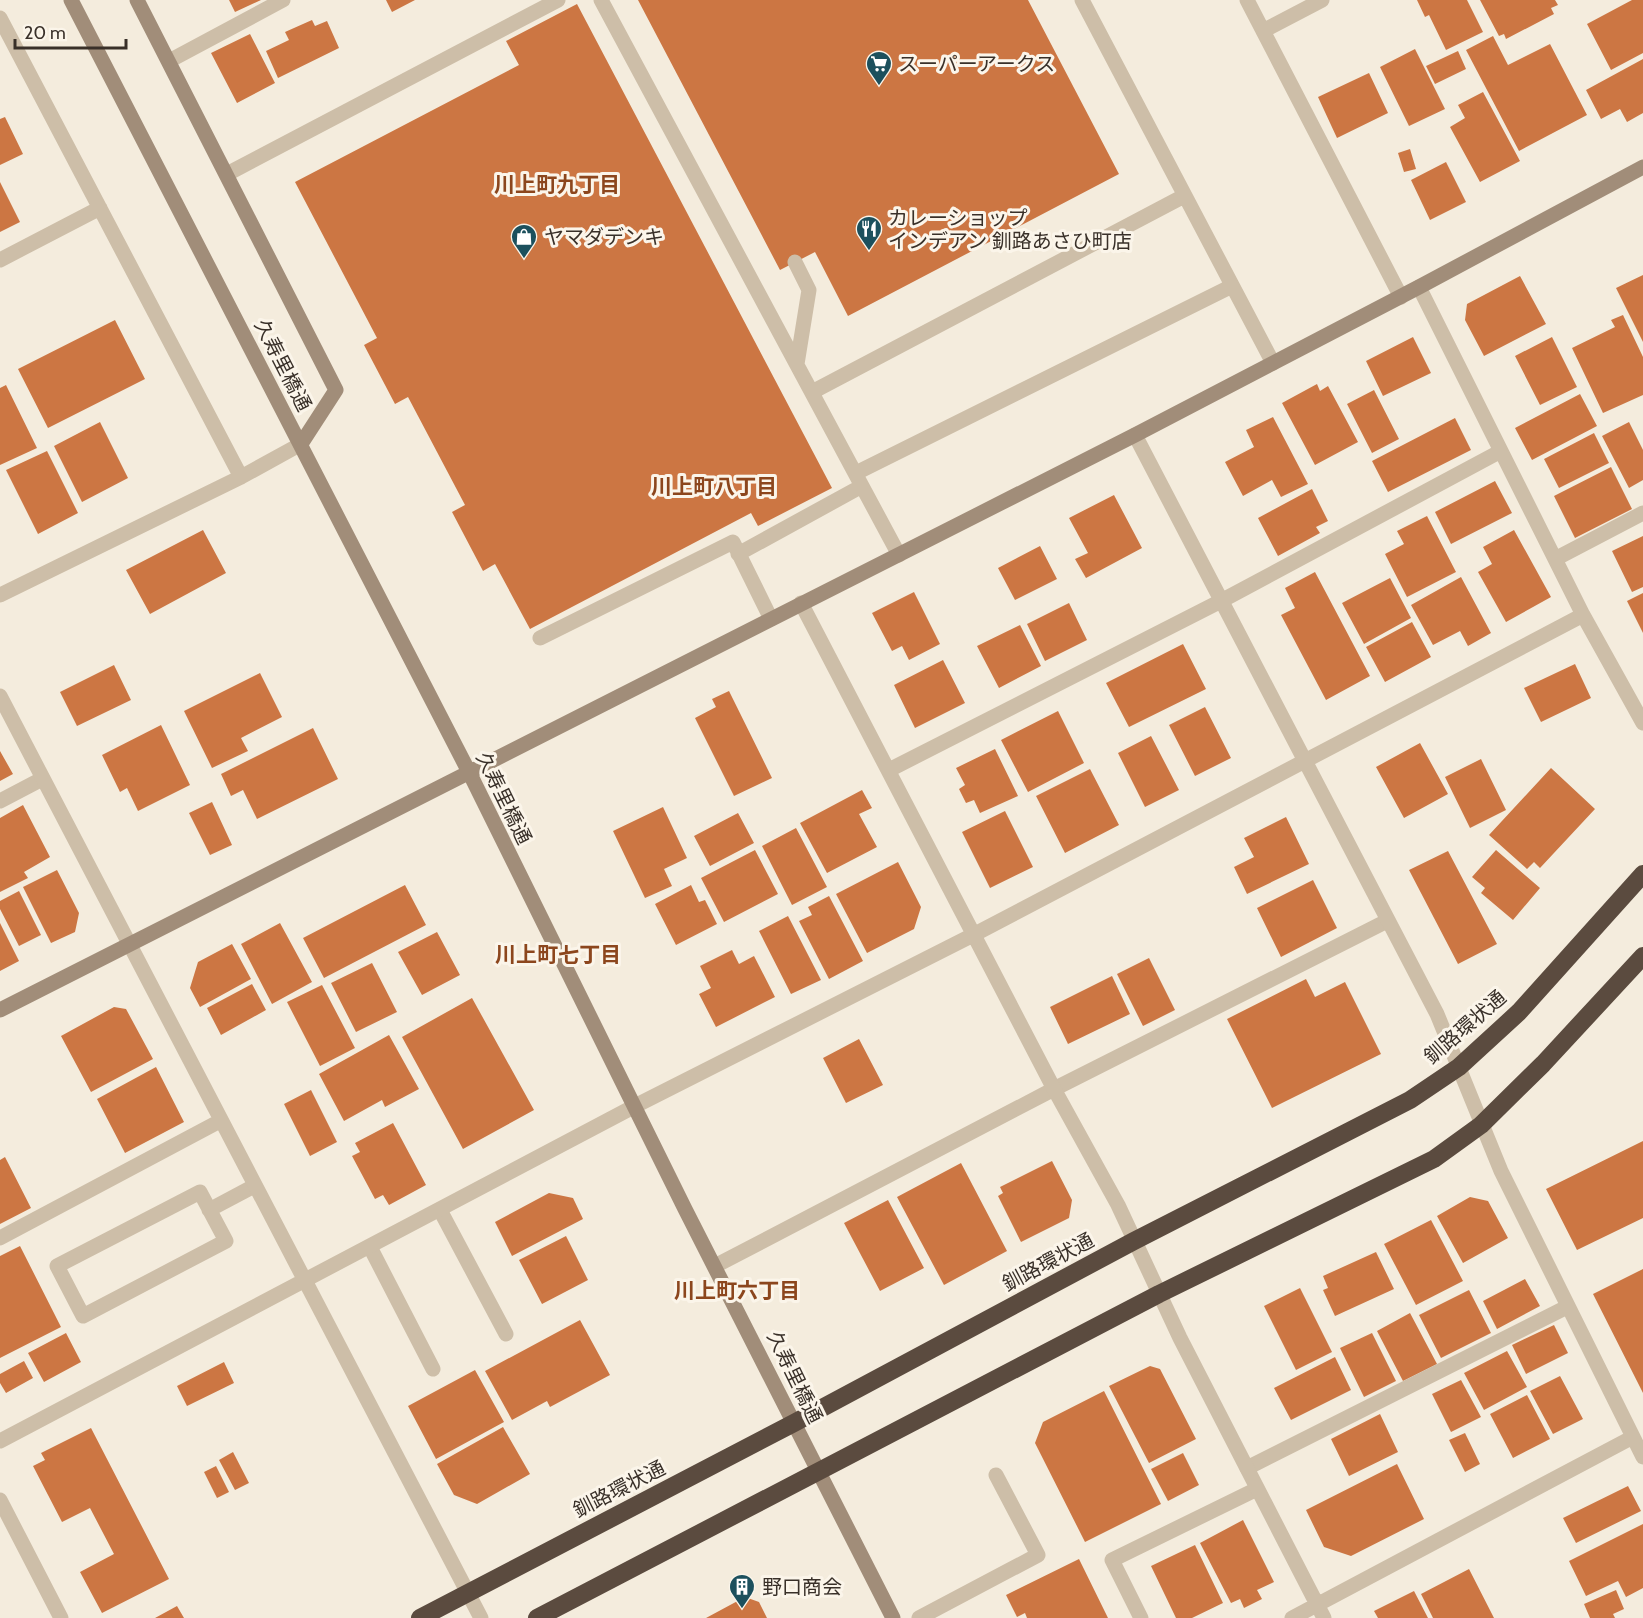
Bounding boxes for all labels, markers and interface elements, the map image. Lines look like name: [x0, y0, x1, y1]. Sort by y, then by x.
scale bar: [15, 12, 126, 50]
text: 20 m: [24, 22, 66, 44]
supermarket icon: スーパーアークス: [864, 49, 894, 87]
place label: スーパーアークス: [898, 52, 1055, 76]
district label: 川上町九丁目: [494, 172, 620, 197]
place label: カレーショップ インデアン 釧路あさひ町店: [888, 206, 1132, 253]
restaurant icon: カレーショップ インデアン 釧路あさひ町店: [854, 214, 884, 252]
shop icon: ヤマダデンキ: [509, 222, 539, 260]
place label: ヤマダデンキ: [544, 225, 664, 249]
street label: 久寿里橋通: [250, 315, 316, 415]
district label: 川上町八丁目: [651, 474, 777, 499]
street label: 久寿里橋通: [471, 748, 537, 848]
district label: 川上町七丁目: [495, 942, 621, 967]
street label: 釧路環状通: [1419, 985, 1511, 1069]
street label: 釧路環状通: [998, 1228, 1098, 1296]
district label: 川上町六丁目: [674, 1278, 800, 1303]
street label: 久寿里橋通: [762, 1327, 828, 1427]
street label: 釧路環状通: [569, 1456, 669, 1522]
building icon: 野口商会: [727, 1572, 757, 1610]
place label: 野口商会: [762, 1575, 842, 1599]

